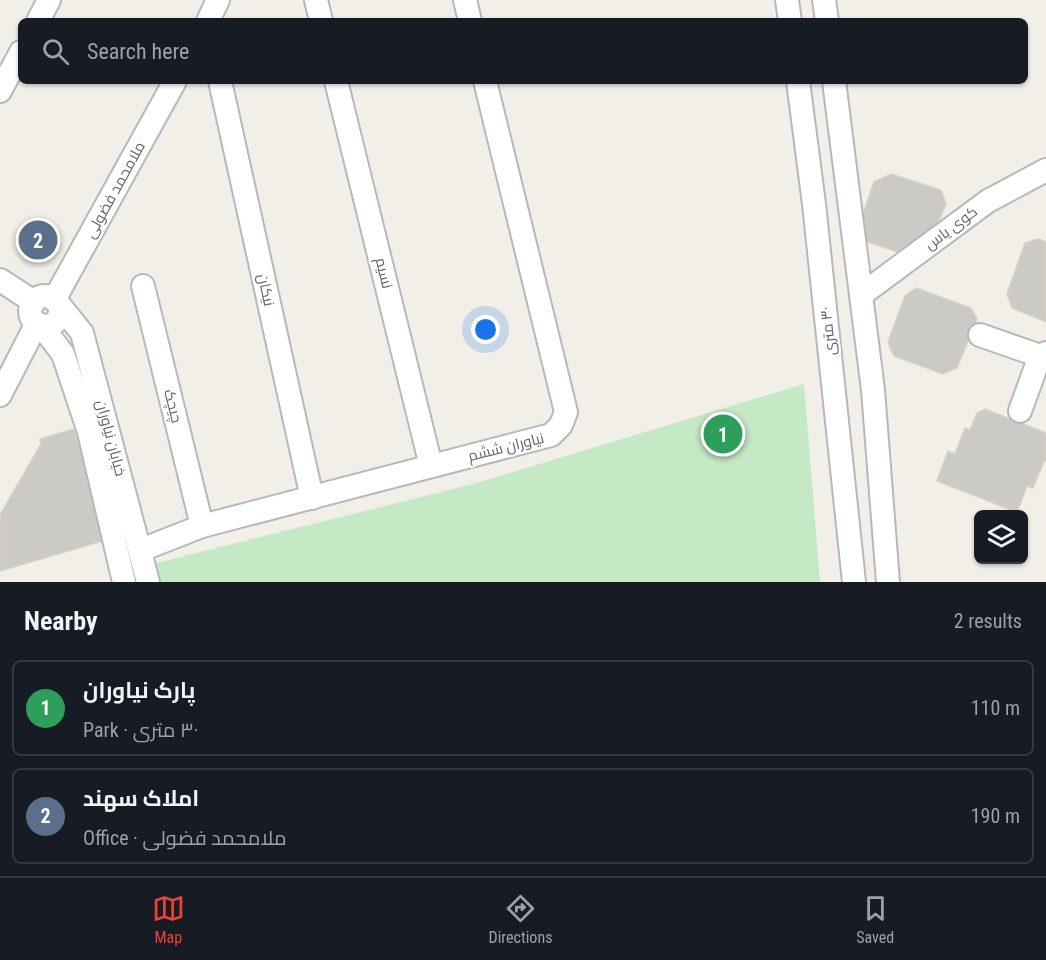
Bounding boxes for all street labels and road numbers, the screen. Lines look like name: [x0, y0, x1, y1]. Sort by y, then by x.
street label: ملامحمد فضولی: [81, 138, 150, 242]
street label: کوی یاس: [921, 202, 982, 255]
street label: نسیم: [371, 256, 397, 291]
street label: نیکان: [253, 272, 278, 308]
street label: ٣٠ متری: [816, 305, 841, 356]
street label: چیچک: [159, 387, 186, 425]
street label: خیابان نیاوران: [91, 398, 130, 478]
street label: نیاوران ششم: [466, 429, 546, 466]

